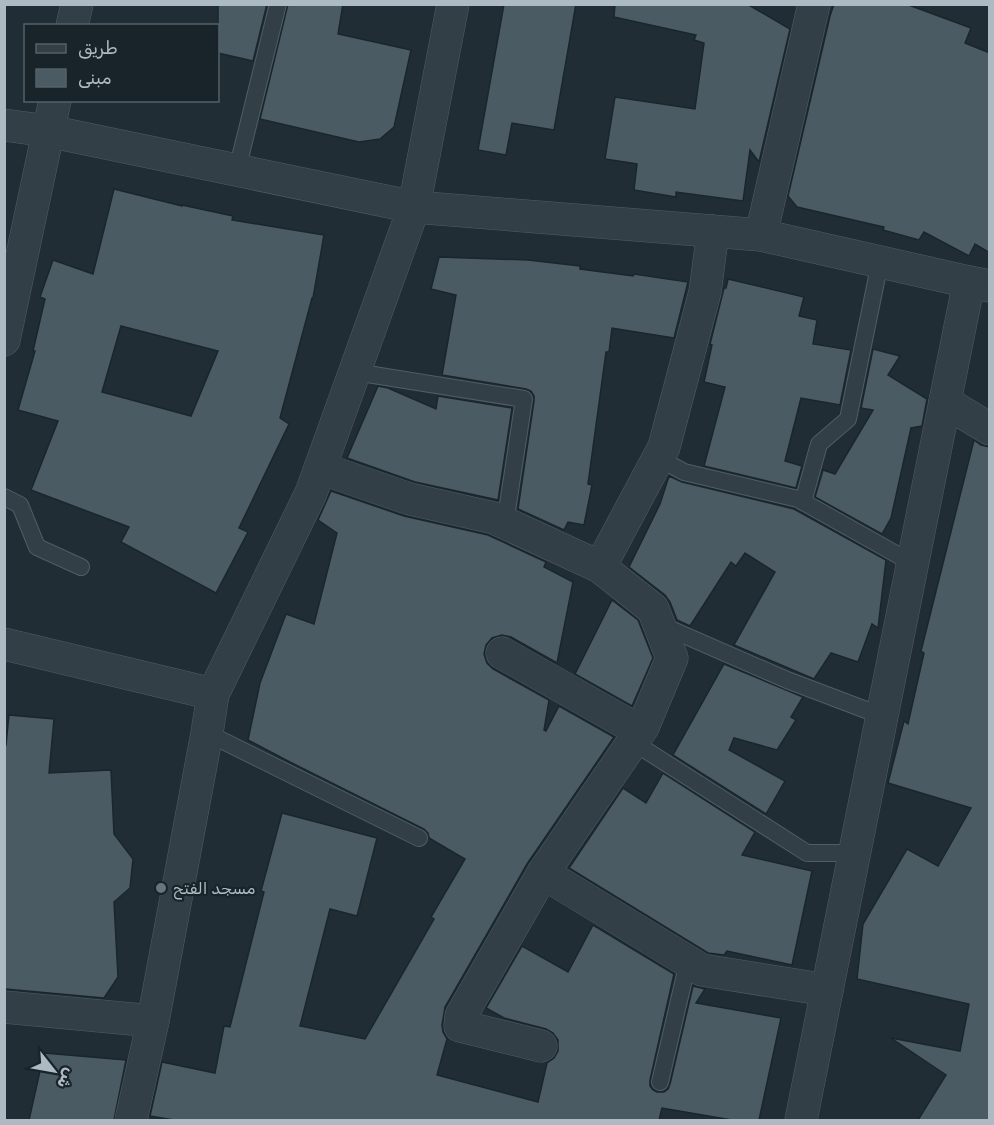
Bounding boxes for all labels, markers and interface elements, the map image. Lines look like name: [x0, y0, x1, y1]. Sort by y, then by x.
legend: [24, 24, 219, 102]
text: طريق: [78, 37, 118, 59]
text: مبنى: [78, 67, 112, 89]
place label: مسجد الفتح: [173, 879, 255, 900]
marker: مسجد الفتح: [154, 881, 168, 895]
north arrow: [24, 1041, 84, 1101]
text: ش: [53, 1065, 80, 1092]

